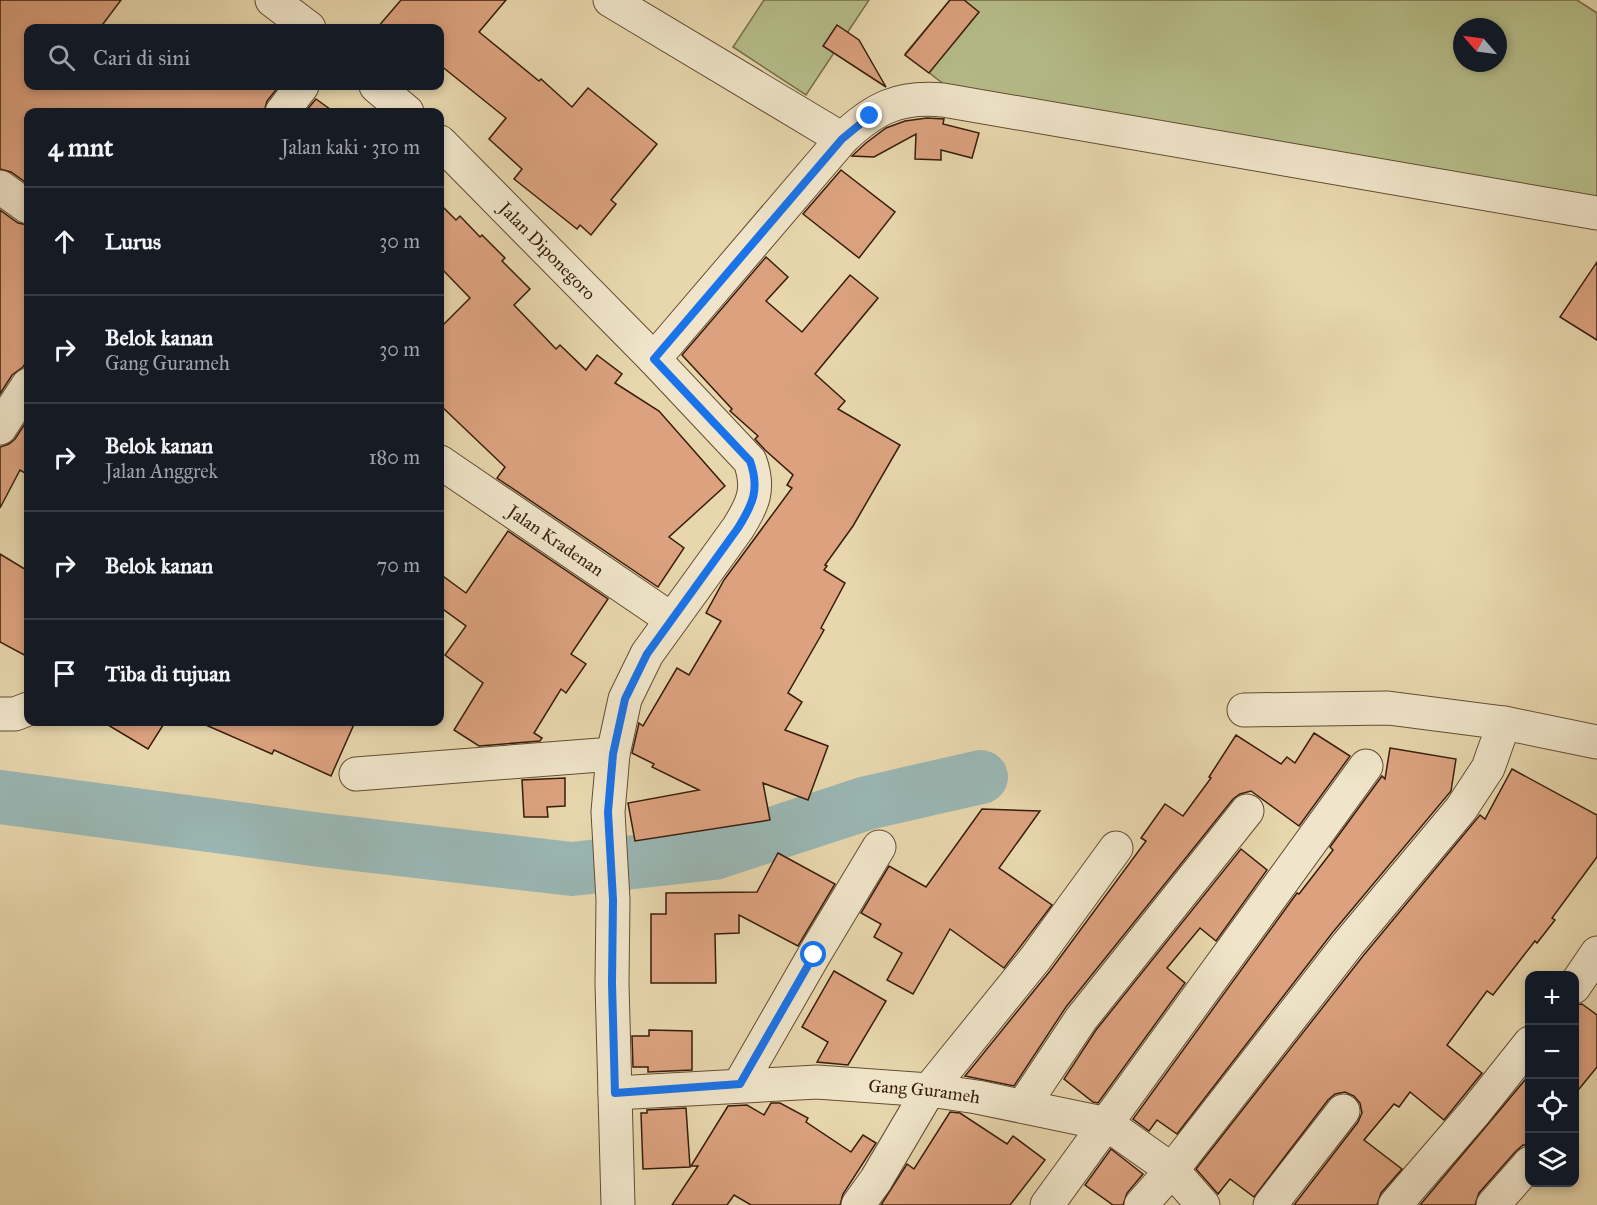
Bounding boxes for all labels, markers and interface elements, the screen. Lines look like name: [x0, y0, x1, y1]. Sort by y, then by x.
north arrow: [1453, 18, 1507, 72]
search box: [24, 24, 444, 90]
icon: search: [45, 41, 78, 74]
text: Cari di sini: [93, 44, 190, 71]
route end: [856, 102, 882, 128]
text: 4 mnt: [48, 131, 113, 163]
text: Jalan kaki · 310 m: [281, 135, 420, 159]
street label: Jalan Diponegoro: [492, 196, 600, 304]
icon: ahead: [48, 225, 81, 258]
text: Lurus: [105, 228, 161, 255]
text: 30 m: [379, 229, 420, 253]
text: Belok kanan: [105, 324, 213, 351]
icon: right: [48, 333, 81, 366]
text: 30 m: [379, 337, 420, 361]
text: Gang Gurameh: [105, 351, 230, 375]
text: Belok kanan: [105, 432, 213, 459]
icon: right: [48, 441, 81, 474]
text: 180 m: [369, 445, 420, 469]
text: Jalan Anggrek: [105, 459, 218, 483]
street label: Jalan Kradenan: [501, 499, 608, 581]
icon: right: [48, 549, 81, 582]
text: Belok kanan: [105, 552, 213, 579]
text: 70 m: [377, 553, 420, 577]
icon: arrive: [48, 657, 81, 690]
text: Tiba di tujuan: [105, 660, 230, 687]
route start: [800, 941, 826, 967]
map controls: [1525, 971, 1579, 1187]
button: +: [1525, 971, 1579, 1025]
button: −: [1525, 1025, 1579, 1079]
street label: Gang Gurameh: [868, 1075, 982, 1108]
button: locate: [1525, 1079, 1579, 1133]
button: layers: [1525, 1133, 1579, 1187]

